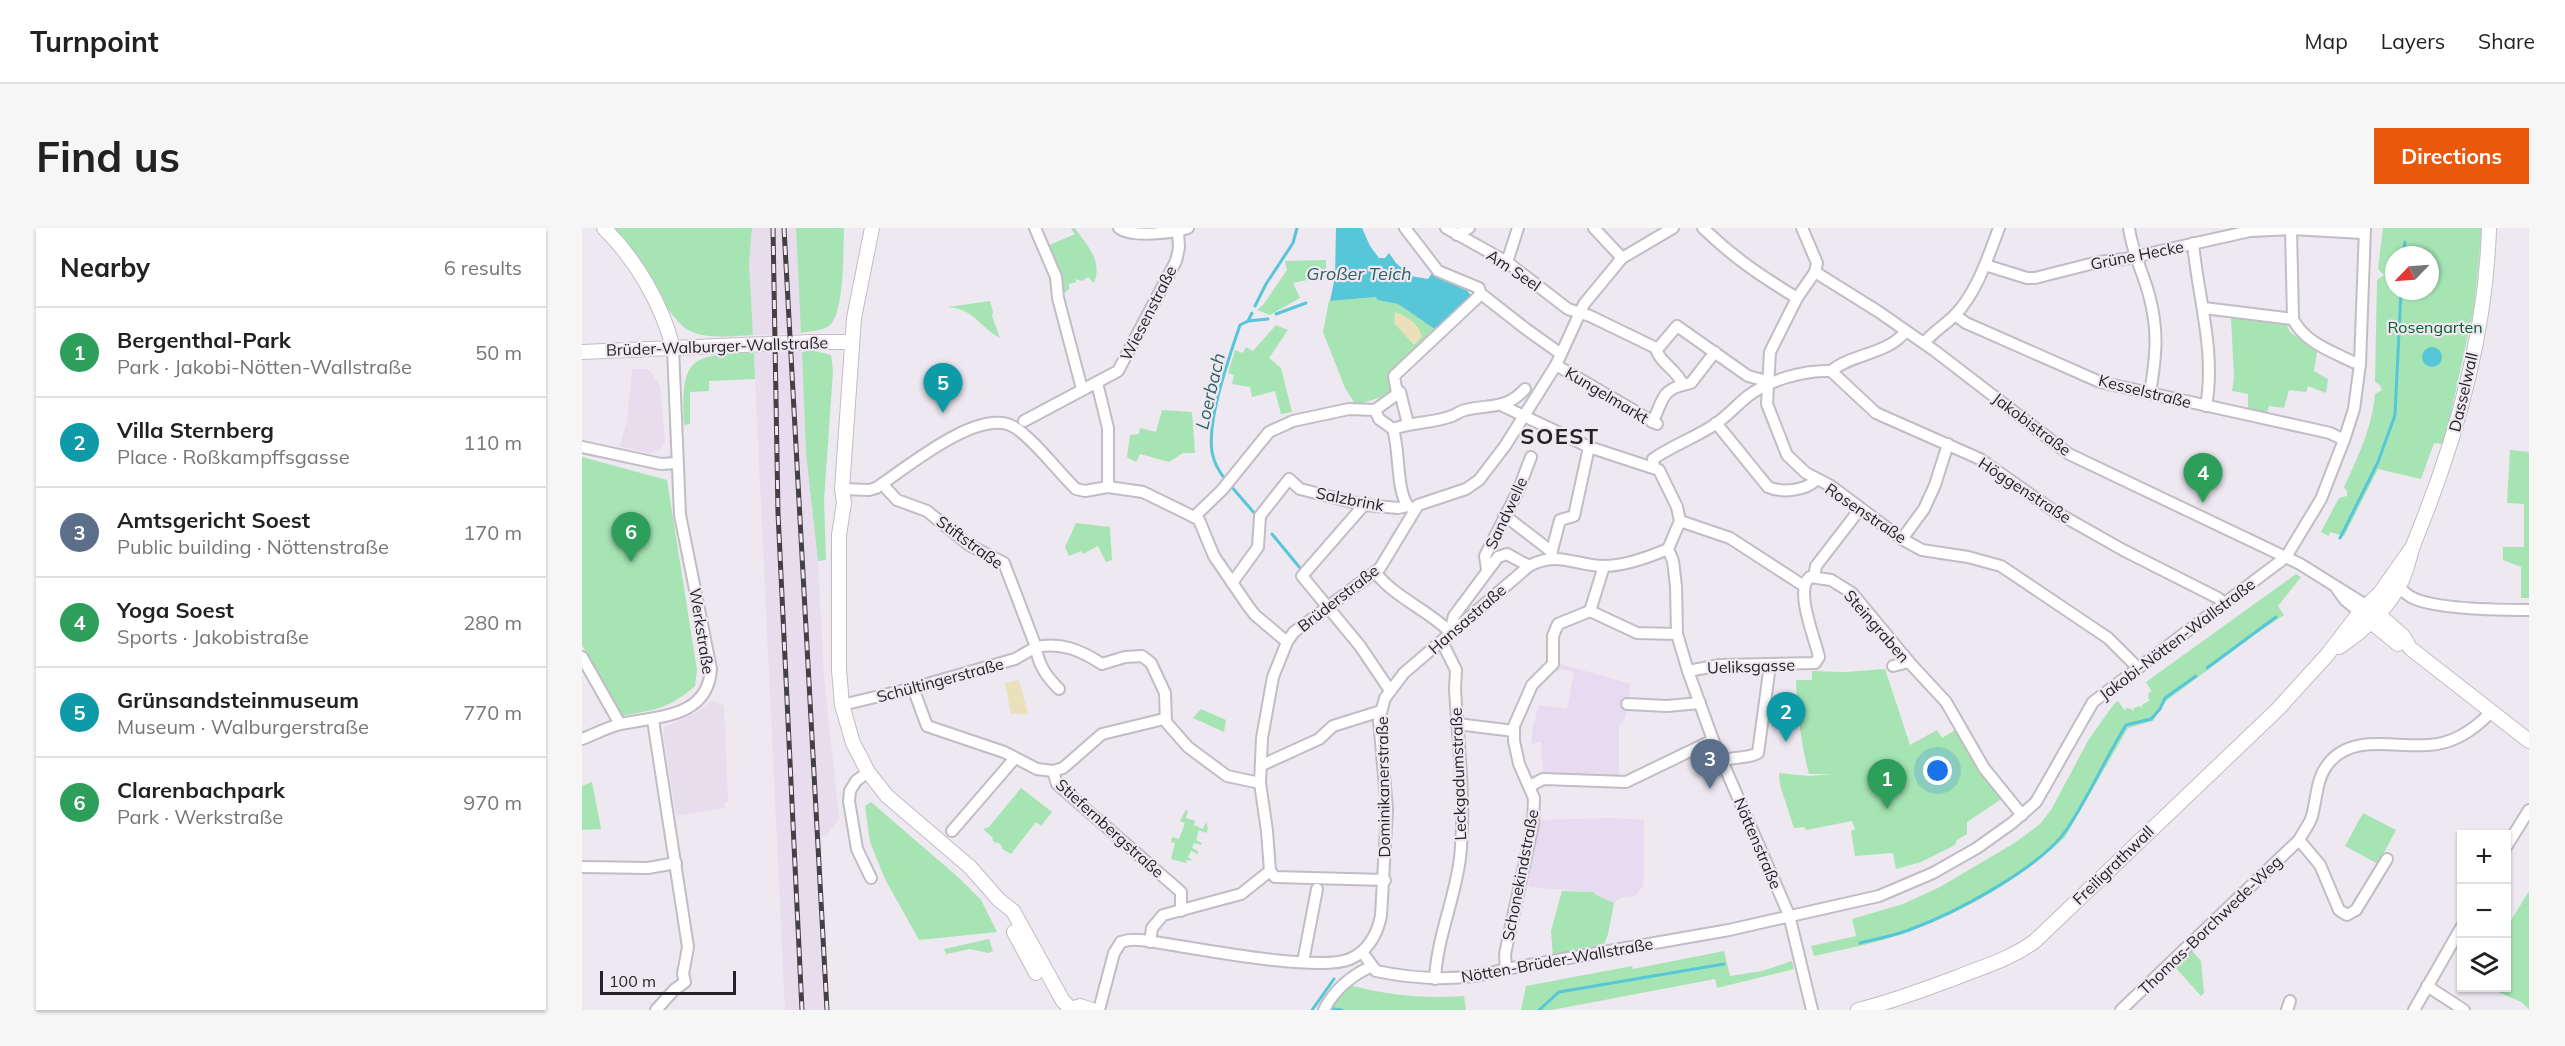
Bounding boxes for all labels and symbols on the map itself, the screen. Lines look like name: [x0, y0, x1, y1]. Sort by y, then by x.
street label: Grüne Hecke: [2089, 236, 2185, 274]
street label: Am Seel: [1483, 245, 1545, 295]
north arrow: [2385, 246, 2439, 300]
street label: Wiesenstraße: [1115, 262, 1181, 364]
water label: Großer Teich: [1306, 262, 1412, 285]
park label: Rosengarten: [2387, 317, 2483, 337]
street label: Brüder-Walburger-Wallstraße: [606, 332, 828, 360]
street label: Dasselwall: [2444, 350, 2482, 434]
water label: Loerbach: [1190, 351, 1230, 431]
street label: Kungelmarkt: [1562, 362, 1653, 428]
pin: 5: [924, 364, 962, 413]
street label: Kesselstraße: [2097, 370, 2193, 412]
street label: Jakobistraße: [1989, 388, 2075, 460]
district label: SOEST: [1520, 422, 1600, 450]
street label: Höggenstraße: [1975, 453, 2075, 527]
pin: 4: [2184, 454, 2222, 503]
street label: Sandwelle: [1481, 474, 1531, 552]
street label: Rosenstraße: [1822, 479, 1910, 547]
street label: Salzbrink: [1314, 483, 1386, 515]
street label: Stiftstraße: [933, 511, 1007, 573]
pin: 6: [611, 512, 650, 562]
street label: Brüderstraße: [1293, 560, 1383, 636]
street label: Jakobi-Nötten-Wallstraße: [2095, 574, 2259, 704]
street label: Hansastraße: [1424, 580, 1510, 658]
street label: Steingraben: [1840, 585, 1914, 667]
street label: Werkstraße: [685, 586, 719, 676]
street label: Schültingerstraße: [874, 653, 1006, 707]
street label: Ueliksgasse: [1707, 654, 1795, 678]
pin: 2: [1766, 692, 1806, 742]
street label: Leckgadumstraße: [1446, 707, 1470, 841]
street label: Dominikanerstraße: [1372, 716, 1394, 858]
pin: 3: [1690, 740, 1730, 789]
your location: [1923, 756, 1952, 785]
pin: 1: [1868, 760, 1906, 809]
street label: Stiefernbergstraße: [1052, 774, 1168, 882]
street label: Nöttenstraße: [1730, 794, 1786, 892]
street label: Schonekindstraße: [1497, 808, 1543, 942]
street label: Freiligrathwall: [2068, 821, 2158, 909]
street label: Thomas-Borchwede-Weg: [2134, 851, 2286, 999]
street label: Nötten-Brüder-Wallstraße: [1460, 933, 1654, 987]
scale bar: [600, 968, 736, 996]

